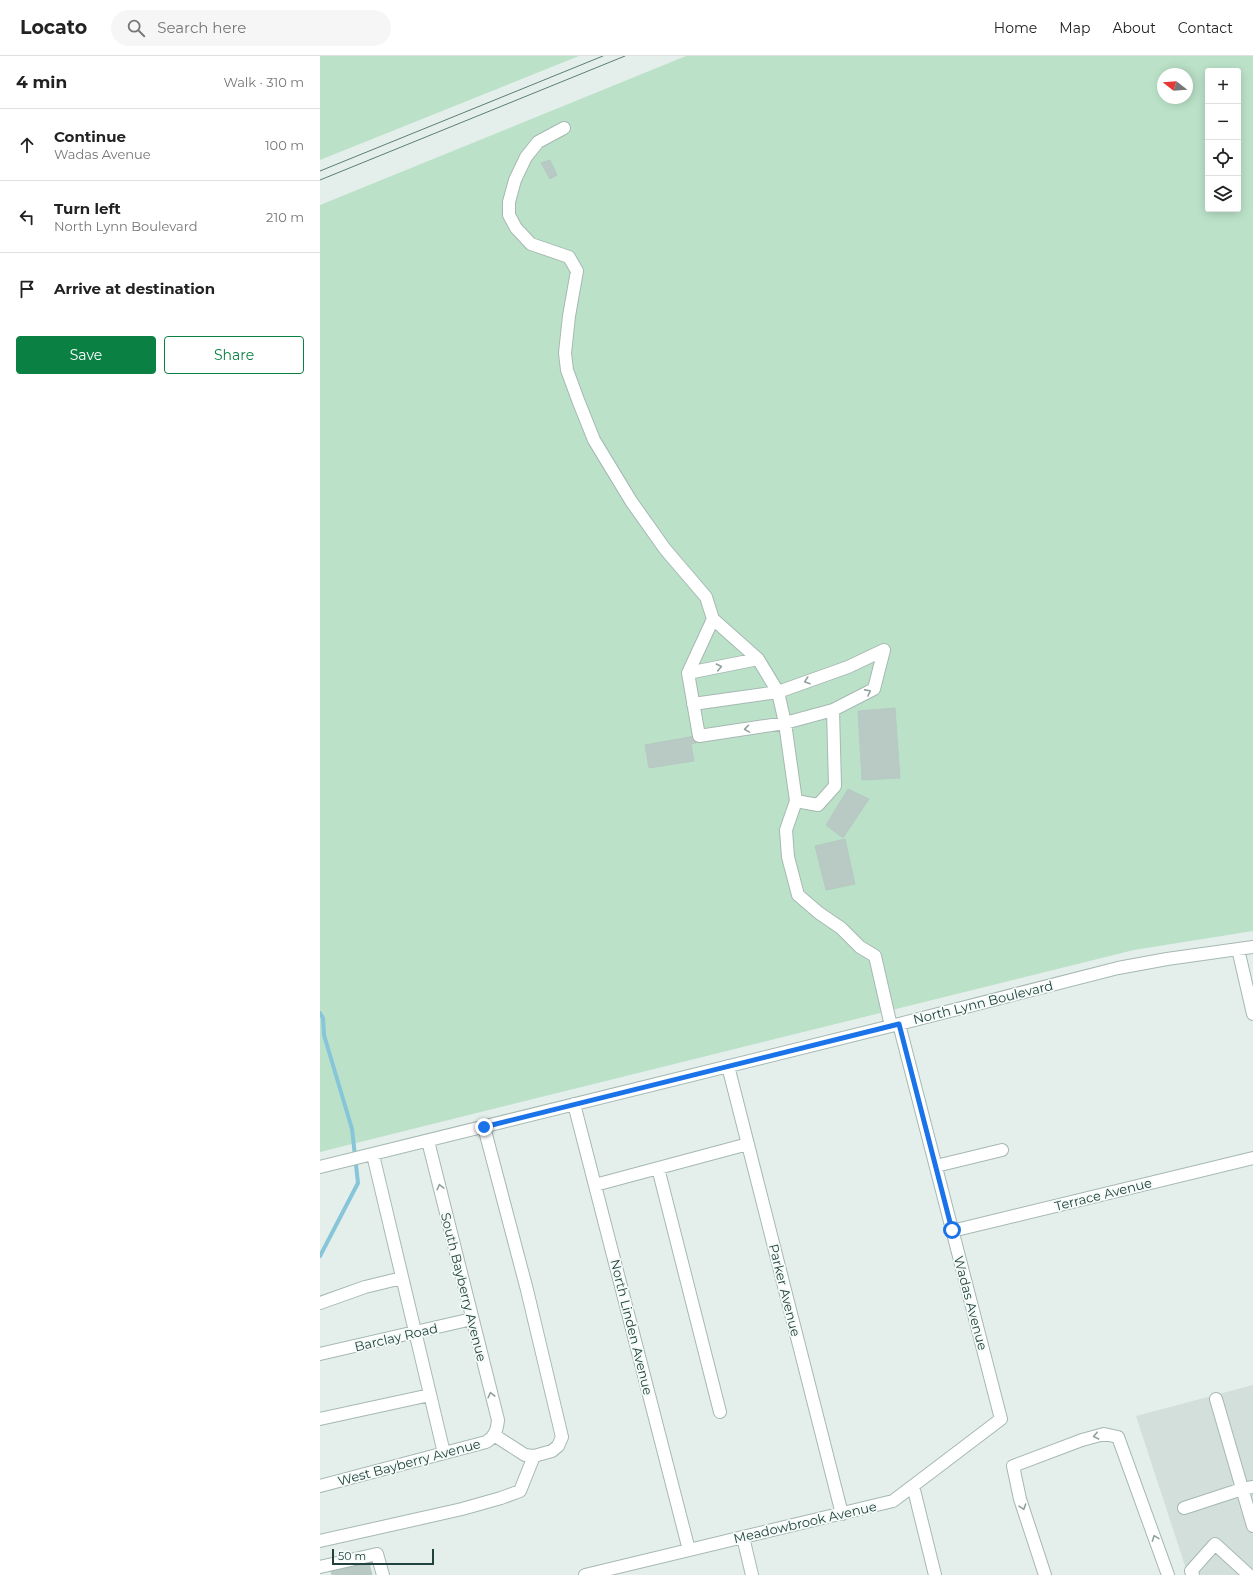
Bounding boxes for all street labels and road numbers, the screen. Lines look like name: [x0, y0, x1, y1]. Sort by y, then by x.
street label: North Lynn Boulevard: [911, 977, 1055, 1027]
street label: Terrace Avenue: [1053, 1174, 1153, 1214]
street label: South Bayberry Avenue: [438, 1211, 490, 1363]
street label: Parker Avenue: [766, 1242, 804, 1338]
street label: Wadas Avenue: [951, 1254, 991, 1352]
street label: North Linden Avenue: [607, 1257, 657, 1397]
street label: Barclay Road: [353, 1320, 439, 1354]
street label: West Bayberry Avenue: [336, 1435, 482, 1489]
street label: Meadowbrook Avenue: [732, 1498, 878, 1546]

